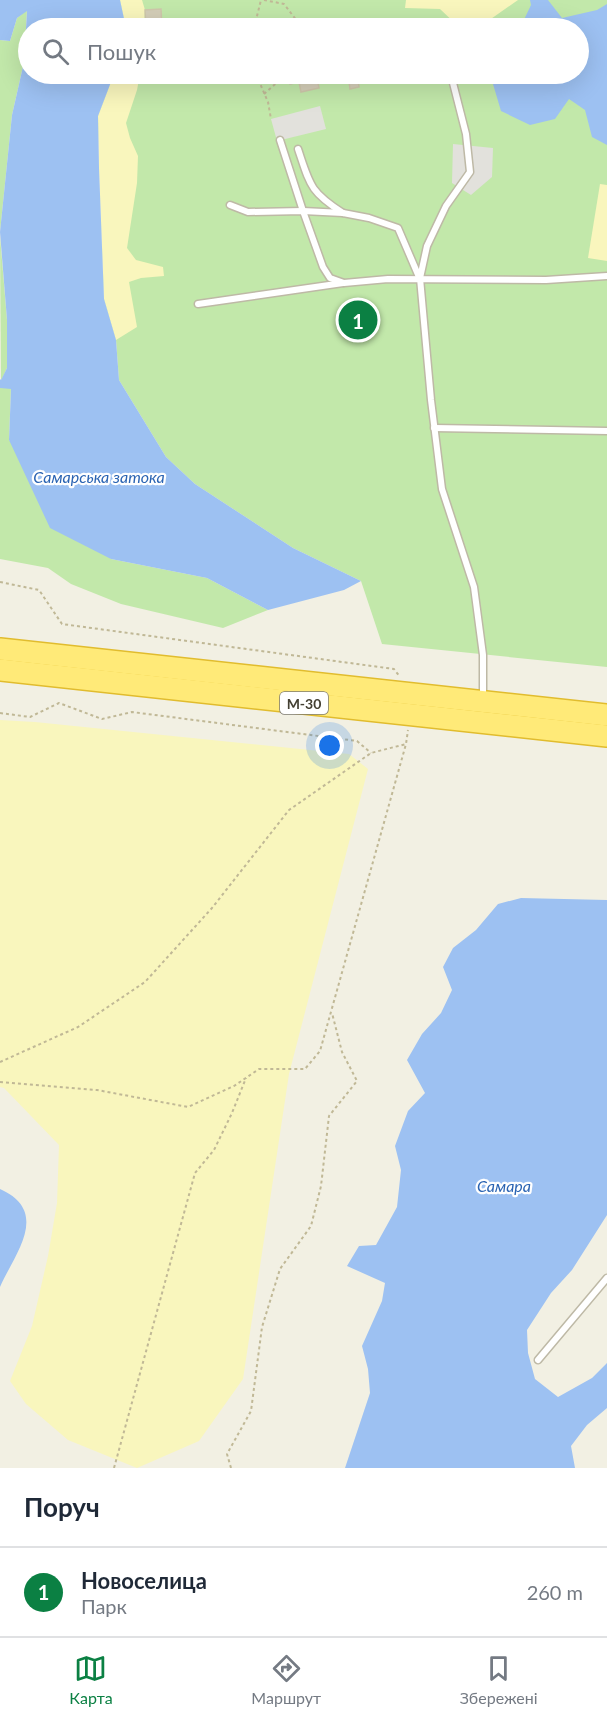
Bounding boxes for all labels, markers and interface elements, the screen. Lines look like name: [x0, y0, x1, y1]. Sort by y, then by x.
search box: [18, 18, 589, 84]
icon: search: [39, 35, 72, 68]
text: Пошук: [87, 38, 156, 65]
pin: 1: [338, 298, 378, 342]
water label: Самарська затока: [33, 467, 165, 486]
road number: М-30: [280, 692, 328, 714]
your location: [315, 731, 344, 760]
water label: Самара: [477, 1176, 531, 1195]
text: Поруч: [24, 1491, 100, 1523]
text: Новоселица: [81, 1567, 207, 1594]
text: 1: [38, 1580, 49, 1604]
text: 260 m: [527, 1580, 583, 1604]
text: Парк: [81, 1594, 127, 1618]
tab: Карта: [69, 1652, 113, 1707]
tab: Маршрут: [251, 1652, 321, 1707]
tab: Збережені: [460, 1652, 538, 1707]

